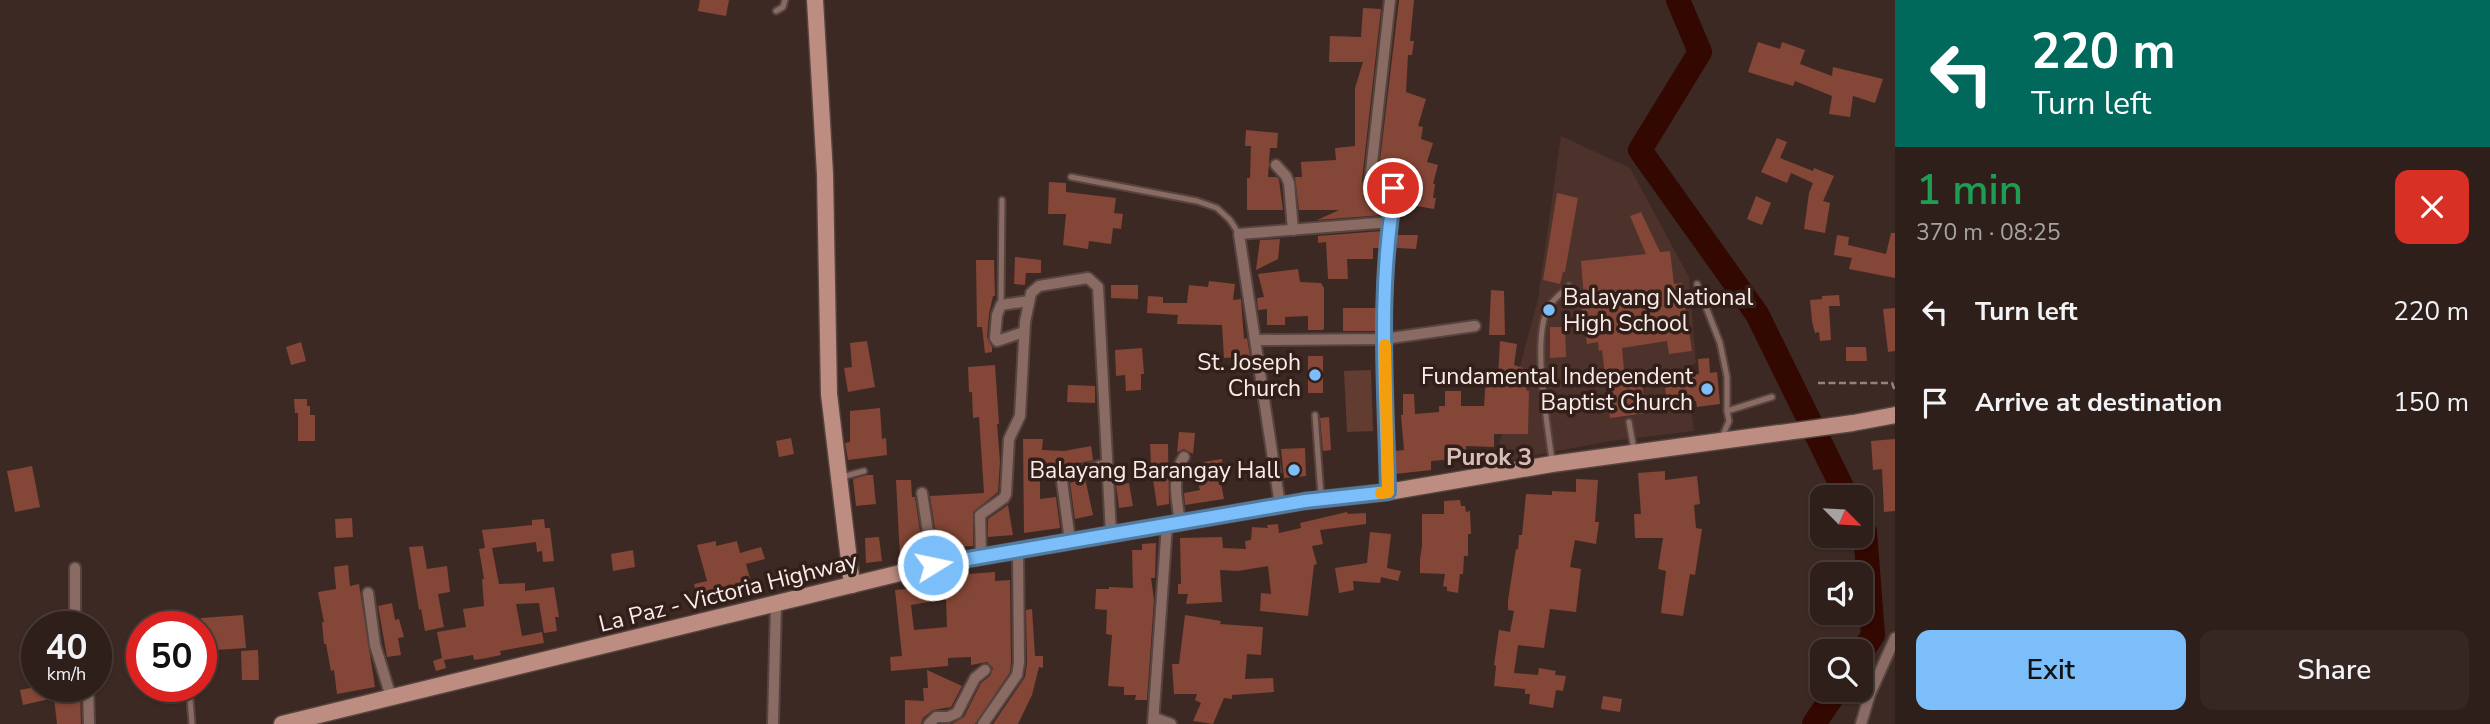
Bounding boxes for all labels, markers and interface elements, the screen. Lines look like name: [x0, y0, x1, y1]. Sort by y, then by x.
text: 220 m: [2031, 18, 2175, 85]
icon: left: [1916, 28, 2007, 119]
text: Turn left: [2031, 82, 2151, 125]
pin: [1363, 158, 1423, 218]
text: 1 min: [1916, 162, 2023, 219]
icon: arrive: [1374, 169, 1412, 207]
button: close: [2395, 170, 2469, 244]
text: 370 m · 08:25: [1916, 217, 2061, 248]
place label: Balayang National High School: [1563, 282, 1753, 339]
icon: left: [1916, 293, 1954, 331]
text: Turn left: [1975, 294, 2078, 329]
text: 220 m: [2393, 294, 2469, 329]
marker: Balayang National High School: [1541, 302, 1557, 318]
place label: St. Joseph Church: [1197, 347, 1301, 404]
place label: Fundamental Independent Baptist Church: [1421, 361, 1694, 418]
marker: St. Joseph Church: [1307, 367, 1323, 383]
marker: Fundamental Independent Baptist Church: [1699, 381, 1715, 397]
icon: arrive: [1916, 384, 1954, 422]
text: Arrive at destination: [1975, 385, 2222, 420]
text: 150 m: [2393, 385, 2469, 420]
district label: Purok 3: [1446, 441, 1532, 473]
place label: Balayang Barangay Hall: [1029, 455, 1280, 486]
marker: Balayang Barangay Hall: [1286, 462, 1302, 478]
north arrow: [1810, 485, 1872, 548]
map controls: [1810, 485, 1873, 702]
position arrow: [896, 528, 970, 602]
street label: La Paz - Victoria Highway: [596, 545, 861, 640]
button: sound: [1810, 562, 1873, 625]
speed limit sign: 50: [126, 611, 217, 702]
text: 40: [45, 624, 88, 671]
button: Exit: [1916, 630, 2186, 710]
button: Share: [2200, 630, 2469, 710]
button: search: [1810, 639, 1873, 702]
text: km/h: [47, 662, 86, 686]

